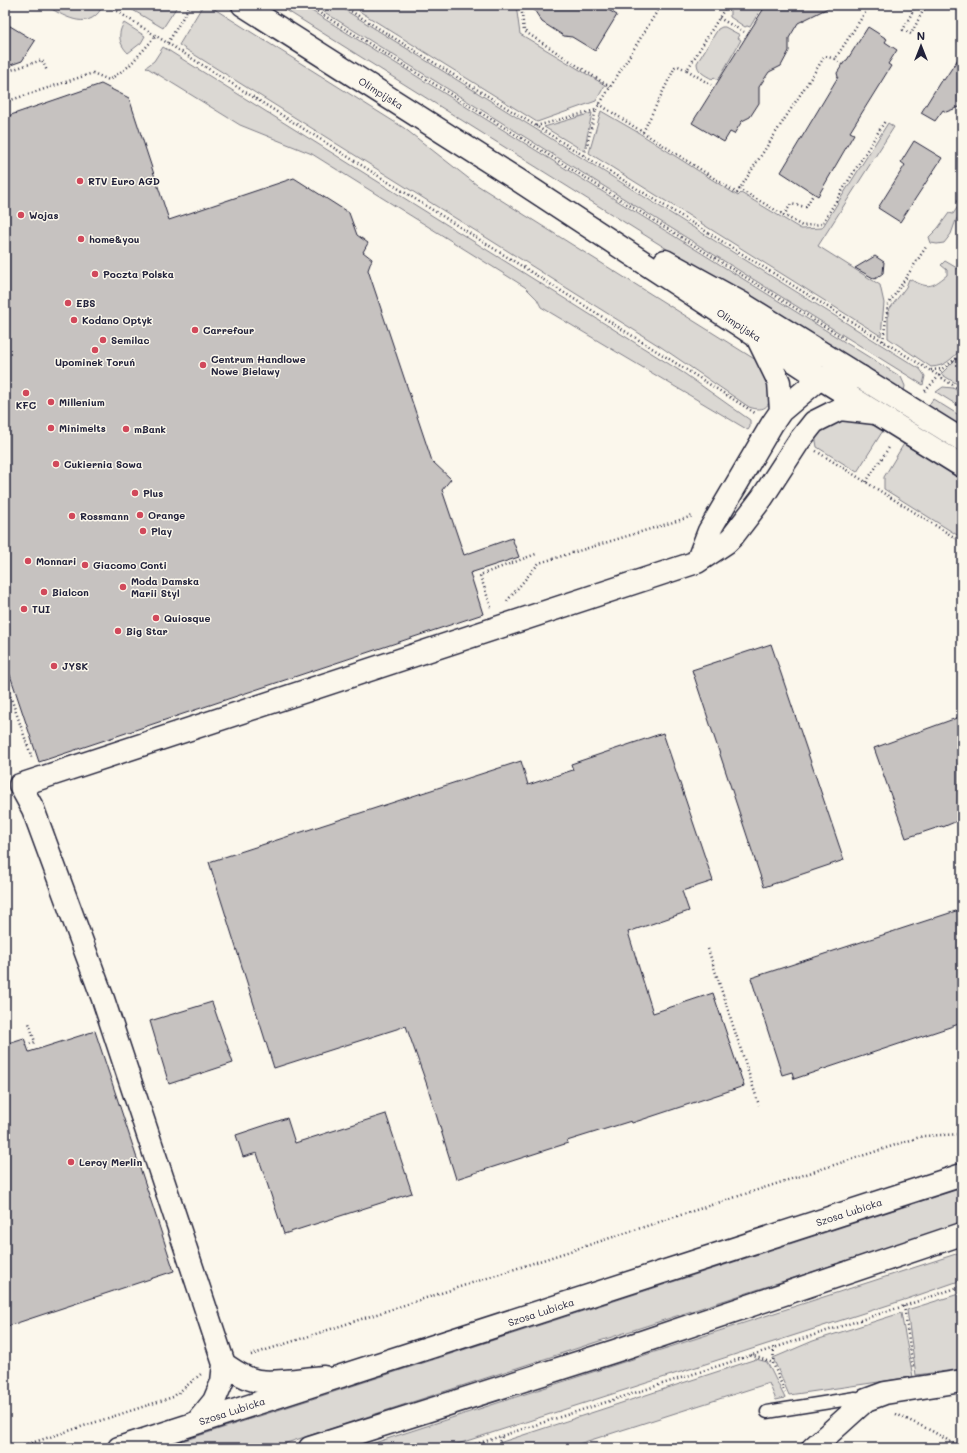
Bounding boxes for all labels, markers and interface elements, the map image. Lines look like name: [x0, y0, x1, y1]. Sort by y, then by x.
north arrow: [901, 26, 941, 66]
text: N: [917, 28, 925, 43]
street label: Olimpijska: [356, 74, 406, 112]
place label: RTV Euro AGD: [88, 174, 160, 188]
marker: RTV Euro AGD: [75, 176, 85, 186]
place label: Wojas: [29, 208, 59, 222]
marker: Wojas: [16, 210, 26, 220]
place label: home&you: [89, 232, 140, 246]
marker: home&you: [76, 234, 86, 244]
place label: Poczta Polska: [103, 267, 174, 281]
marker: Poczta Polska: [90, 269, 100, 279]
place label: EBS: [76, 296, 95, 310]
marker: EBS: [63, 298, 73, 308]
street label: Olimpijska: [714, 305, 764, 345]
place label: Kodano Optyk: [82, 313, 152, 327]
marker: Kodano Optyk: [69, 315, 79, 325]
place label: Carrefour: [203, 323, 254, 337]
marker: Carrefour: [190, 325, 200, 335]
place label: Semilac: [111, 333, 149, 347]
marker: Semilac: [98, 335, 108, 345]
marker: Upominek Toruń: [90, 345, 100, 355]
place label: Centrum Handlowe Nowe Bielawy: [211, 352, 306, 378]
place label: Upominek Toruń: [55, 355, 135, 369]
marker: Centrum Handlowe Nowe Bielawy: [198, 360, 208, 370]
marker: KFC: [21, 388, 31, 398]
place label: Millenium: [59, 395, 105, 409]
marker: Millenium: [46, 397, 56, 407]
place label: KFC: [16, 398, 37, 412]
place label: Minimelts: [59, 421, 106, 435]
place label: mBank: [134, 422, 166, 436]
marker: Minimelts: [46, 423, 56, 433]
marker: mBank: [121, 424, 131, 434]
place label: Cukiernia Sowa: [64, 457, 142, 471]
marker: Cukiernia Sowa: [51, 459, 61, 469]
place label: Plus: [143, 486, 163, 500]
marker: Plus: [130, 488, 140, 498]
place label: Orange: [148, 508, 185, 522]
place label: Rossmann: [80, 509, 129, 523]
marker: Orange: [135, 510, 145, 520]
marker: Rossmann: [67, 511, 77, 521]
place label: Play: [151, 524, 173, 538]
marker: Play: [138, 526, 148, 536]
place label: Monnari: [36, 554, 76, 568]
marker: Monnari: [23, 556, 33, 566]
place label: Giacomo Conti: [93, 558, 167, 572]
marker: Giacomo Conti: [80, 560, 90, 570]
place label: Moda Damska Marii Styl: [131, 574, 199, 600]
marker: Moda Damska Marii Styl: [118, 582, 128, 592]
place label: Bialcon: [52, 585, 89, 599]
marker: Bialcon: [39, 587, 49, 597]
place label: TUI: [32, 602, 50, 616]
marker: TUI: [19, 604, 29, 614]
place label: Quiosque: [164, 611, 210, 625]
marker: Quiosque: [151, 613, 161, 623]
place label: Big Star: [126, 624, 168, 638]
marker: Big Star: [113, 626, 123, 636]
place label: JYSK: [62, 659, 88, 673]
marker: JYSK: [49, 661, 59, 671]
place label: Leroy Merlin: [79, 1155, 142, 1169]
marker: Leroy Merlin: [66, 1157, 76, 1167]
street label: Szosa Lubicka: [814, 1195, 884, 1229]
street label: Szosa Lubicka: [506, 1295, 576, 1329]
street label: Szosa Lubicka: [197, 1394, 267, 1428]

